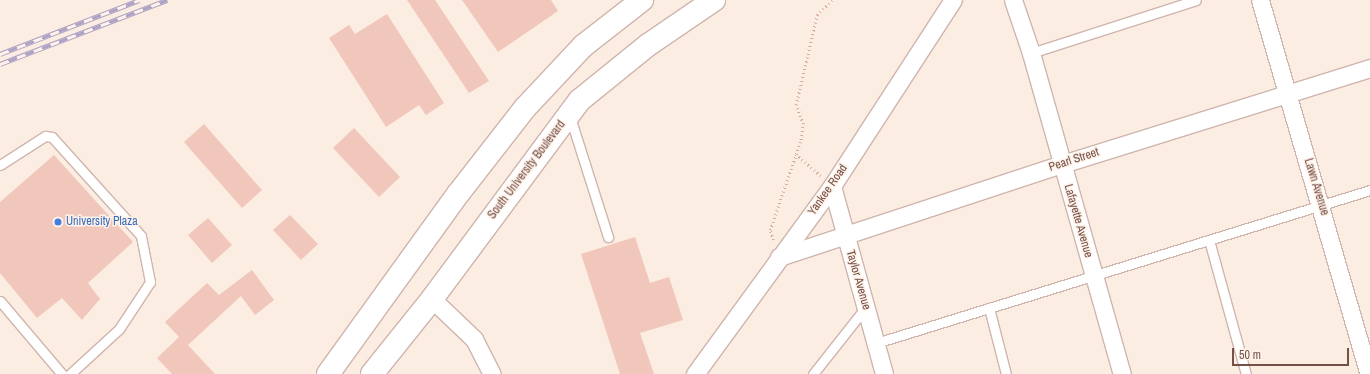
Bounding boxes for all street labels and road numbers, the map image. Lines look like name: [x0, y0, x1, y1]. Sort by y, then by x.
street label: South University Boulevard: [485, 118, 569, 222]
street label: Pearl Street: [1047, 145, 1101, 175]
street label: Lawn Avenue: [1300, 156, 1332, 218]
street label: Yankee Road: [805, 162, 851, 218]
street label: Lafayette Avenue: [1061, 182, 1095, 260]
street label: Taylor Avenue: [842, 248, 874, 312]

